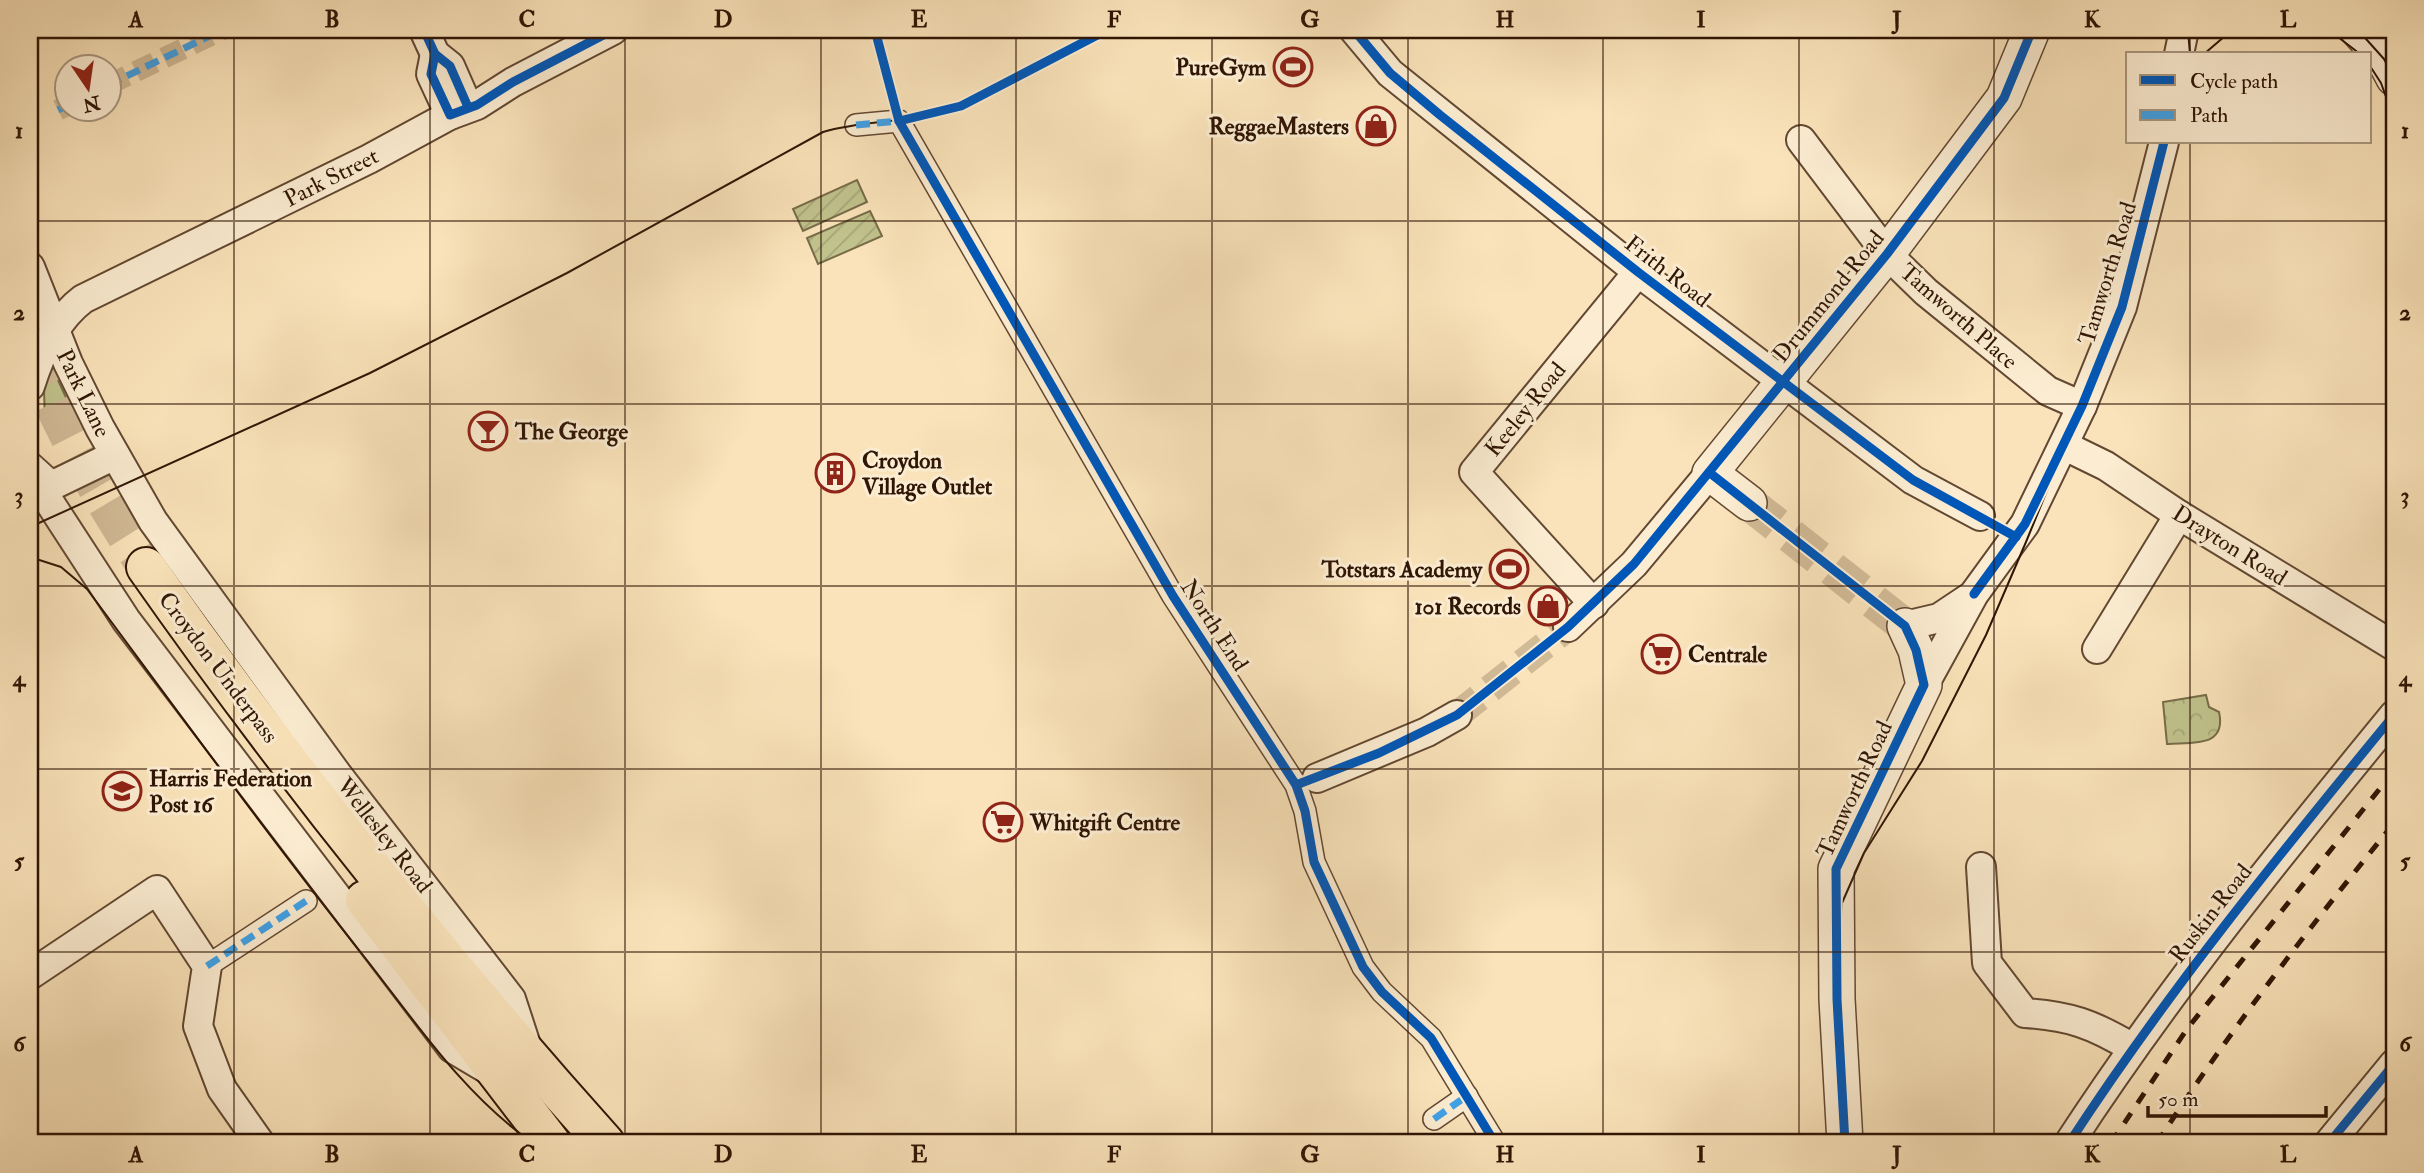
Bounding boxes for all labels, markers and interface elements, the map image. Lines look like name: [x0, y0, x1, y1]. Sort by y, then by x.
text: A: [128, 5, 144, 34]
text: B: [324, 5, 340, 34]
text: C: [519, 5, 535, 34]
text: D: [714, 5, 732, 34]
text: E: [911, 5, 928, 34]
text: F: [1107, 5, 1122, 34]
text: G: [1300, 5, 1320, 34]
text: H: [1496, 5, 1515, 34]
text: I: [1696, 5, 1706, 34]
text: J: [1891, 5, 1902, 35]
text: K: [2084, 5, 2101, 34]
text: L: [2280, 5, 2297, 34]
sports icon: PureGym: [1272, 46, 1314, 88]
north arrow: [52, 52, 122, 122]
legend: [2126, 52, 2372, 144]
place label: PureGym: [1175, 53, 1266, 83]
text: Cycle path: [2190, 68, 2278, 95]
text: N: [80, 90, 104, 117]
text: Path: [2190, 102, 2228, 129]
shop icon: ReggaeMasters: [1355, 105, 1397, 147]
place label: ReggaeMasters: [1208, 112, 1349, 142]
text: 1: [15, 116, 23, 145]
text: 1: [2401, 116, 2409, 145]
street label: Park Street: [279, 141, 383, 214]
street label: Tamworth Road: [2072, 198, 2143, 348]
street label: Drummond Road: [1766, 224, 1891, 368]
street label: Frith Road: [1619, 229, 1716, 314]
street label: Tamworth Place: [1894, 257, 2024, 376]
text: 2: [13, 298, 25, 327]
text: 2: [2399, 298, 2411, 327]
street label: Park Lane: [50, 344, 117, 442]
street label: Keeley Road: [1478, 356, 1572, 463]
bar icon: The George: [467, 410, 509, 452]
place label: The George: [514, 417, 628, 447]
place label: Croydon Village Outlet: [861, 446, 993, 502]
building icon: Croydon Village Outlet: [814, 452, 856, 494]
text: 3: [15, 481, 23, 510]
text: 3: [2401, 481, 2409, 510]
street label: Drayton Road: [2167, 499, 2292, 592]
sports icon: Totstars Academy: [1488, 548, 1530, 590]
place label: Totstars Academy: [1320, 555, 1483, 585]
street label: North End: [1174, 574, 1255, 677]
shop icon: 101 Records: [1527, 585, 1569, 627]
street label: Croydon Underpass: [151, 586, 285, 749]
place label: 101 Records: [1414, 592, 1521, 621]
supermarket icon: Centrale: [1640, 633, 1682, 675]
place label: Centrale: [1688, 640, 1767, 669]
text: 4: [12, 664, 27, 693]
text: 4: [2398, 664, 2413, 693]
street label: Tamworth Road: [1810, 716, 1899, 862]
place label: Harris Federation Post 16: [149, 764, 312, 819]
school or university icon: Harris Federation Post 16: [101, 770, 143, 812]
street label: Wellesley Road: [330, 771, 439, 899]
supermarket icon: Whitgift Centre: [982, 801, 1024, 843]
place label: Whitgift Centre: [1029, 808, 1180, 838]
text: 5: [14, 846, 25, 875]
text: 5: [2400, 846, 2411, 875]
street label: Ruskin Road: [2163, 858, 2258, 969]
text: 6: [13, 1029, 27, 1058]
text: 6: [2399, 1029, 2413, 1058]
scale bar: [2148, 1075, 2326, 1119]
text: 50 m: [2158, 1086, 2199, 1113]
text: A: [128, 1140, 144, 1169]
text: B: [324, 1140, 340, 1169]
text: C: [519, 1140, 535, 1169]
text: D: [714, 1140, 732, 1169]
text: E: [911, 1140, 928, 1169]
text: F: [1107, 1140, 1122, 1169]
text: G: [1300, 1140, 1320, 1169]
text: H: [1496, 1140, 1515, 1169]
text: I: [1696, 1140, 1706, 1169]
text: J: [1891, 1140, 1902, 1170]
text: K: [2084, 1140, 2101, 1169]
text: L: [2280, 1140, 2297, 1169]

